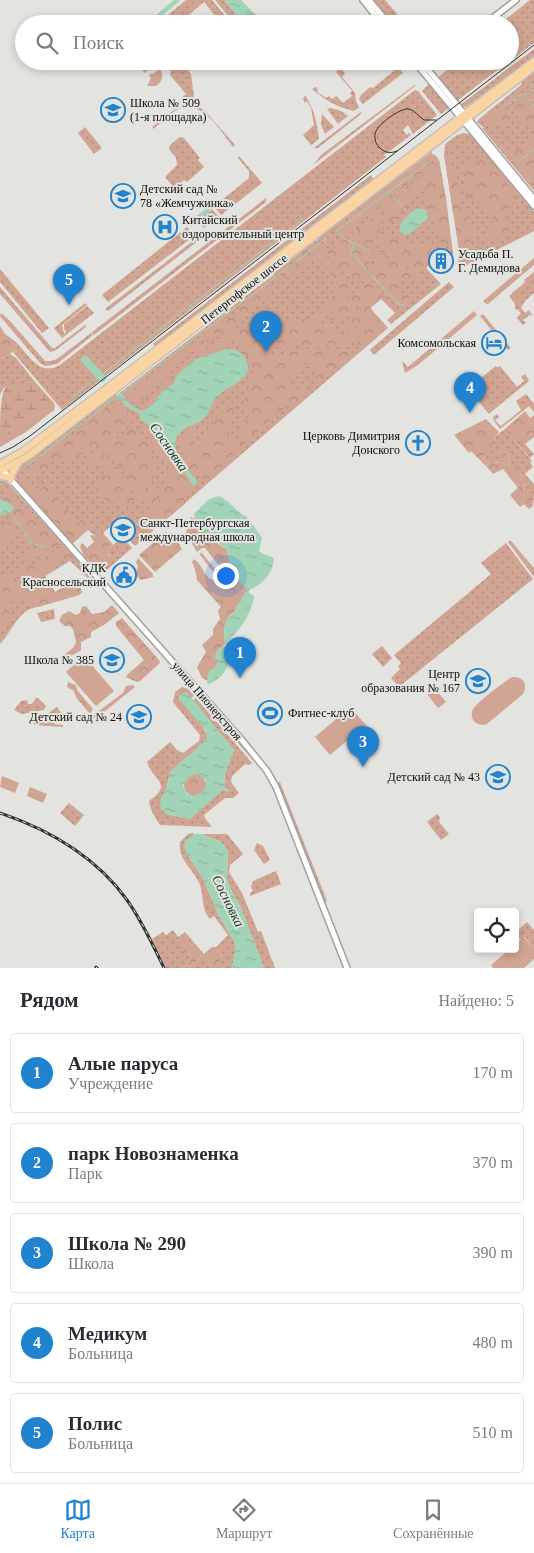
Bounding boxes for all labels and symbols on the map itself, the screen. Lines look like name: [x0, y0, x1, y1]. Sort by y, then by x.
place label: Школа № 509 (1-я площадка): [130, 96, 207, 124]
school or university icon: Школа № 509 (1-я площадка): [100, 97, 126, 123]
place label: Детский сад № 78 «Жемчужинка»: [140, 182, 234, 210]
school or university icon: Детский сад № 78 «Жемчужинка»: [110, 183, 136, 209]
place label: Китайский оздоровительный центр: [182, 213, 304, 241]
hospital icon: Китайский оздоровительный центр: [152, 214, 178, 240]
place label: Усадьба П. Г. Демидова: [458, 247, 521, 275]
building icon: Усадьба П. Г. Демидова: [428, 248, 454, 274]
street label: Петергофское шоссе: [198, 251, 290, 327]
pin: 5: [53, 264, 85, 305]
pin: 2: [250, 311, 282, 352]
hotel icon: Комсомольская: [481, 330, 507, 356]
place label: Комсомольская: [397, 336, 476, 350]
pin: 4: [454, 372, 486, 413]
water label: Сосновка: [147, 420, 191, 474]
place label: Церковь Димитрия Донского: [303, 429, 400, 457]
church icon: Церковь Димитрия Донского: [405, 430, 431, 456]
place label: Санкт-Петербургская международная школа: [140, 516, 255, 544]
school or university icon: Санкт-Петербургская международная школа: [110, 517, 136, 543]
place label: КДК Красносельский: [22, 561, 107, 589]
public building icon: КДК Красносельский: [111, 562, 137, 588]
your location: [213, 563, 239, 589]
pin: 1: [224, 637, 256, 678]
school or university icon: Школа № 385: [99, 647, 125, 673]
place label: Школа № 385: [24, 653, 94, 667]
street label: улица Пионерстроя: [169, 659, 245, 743]
place label: Центр образования № 167: [361, 667, 460, 695]
school or university icon: Центр образования № 167: [465, 668, 491, 694]
sports icon: Фитнес-клуб: [257, 700, 283, 726]
school or university icon: Детский сад № 24: [126, 704, 152, 730]
place label: Фитнес-клуб: [288, 706, 354, 720]
place label: Детский сад № 24: [30, 710, 122, 724]
pin: 3: [347, 726, 379, 767]
school or university icon: Детский сад № 43: [485, 764, 511, 790]
place label: Детский сад № 43: [388, 770, 480, 784]
water label: Сосновка: [209, 873, 247, 929]

